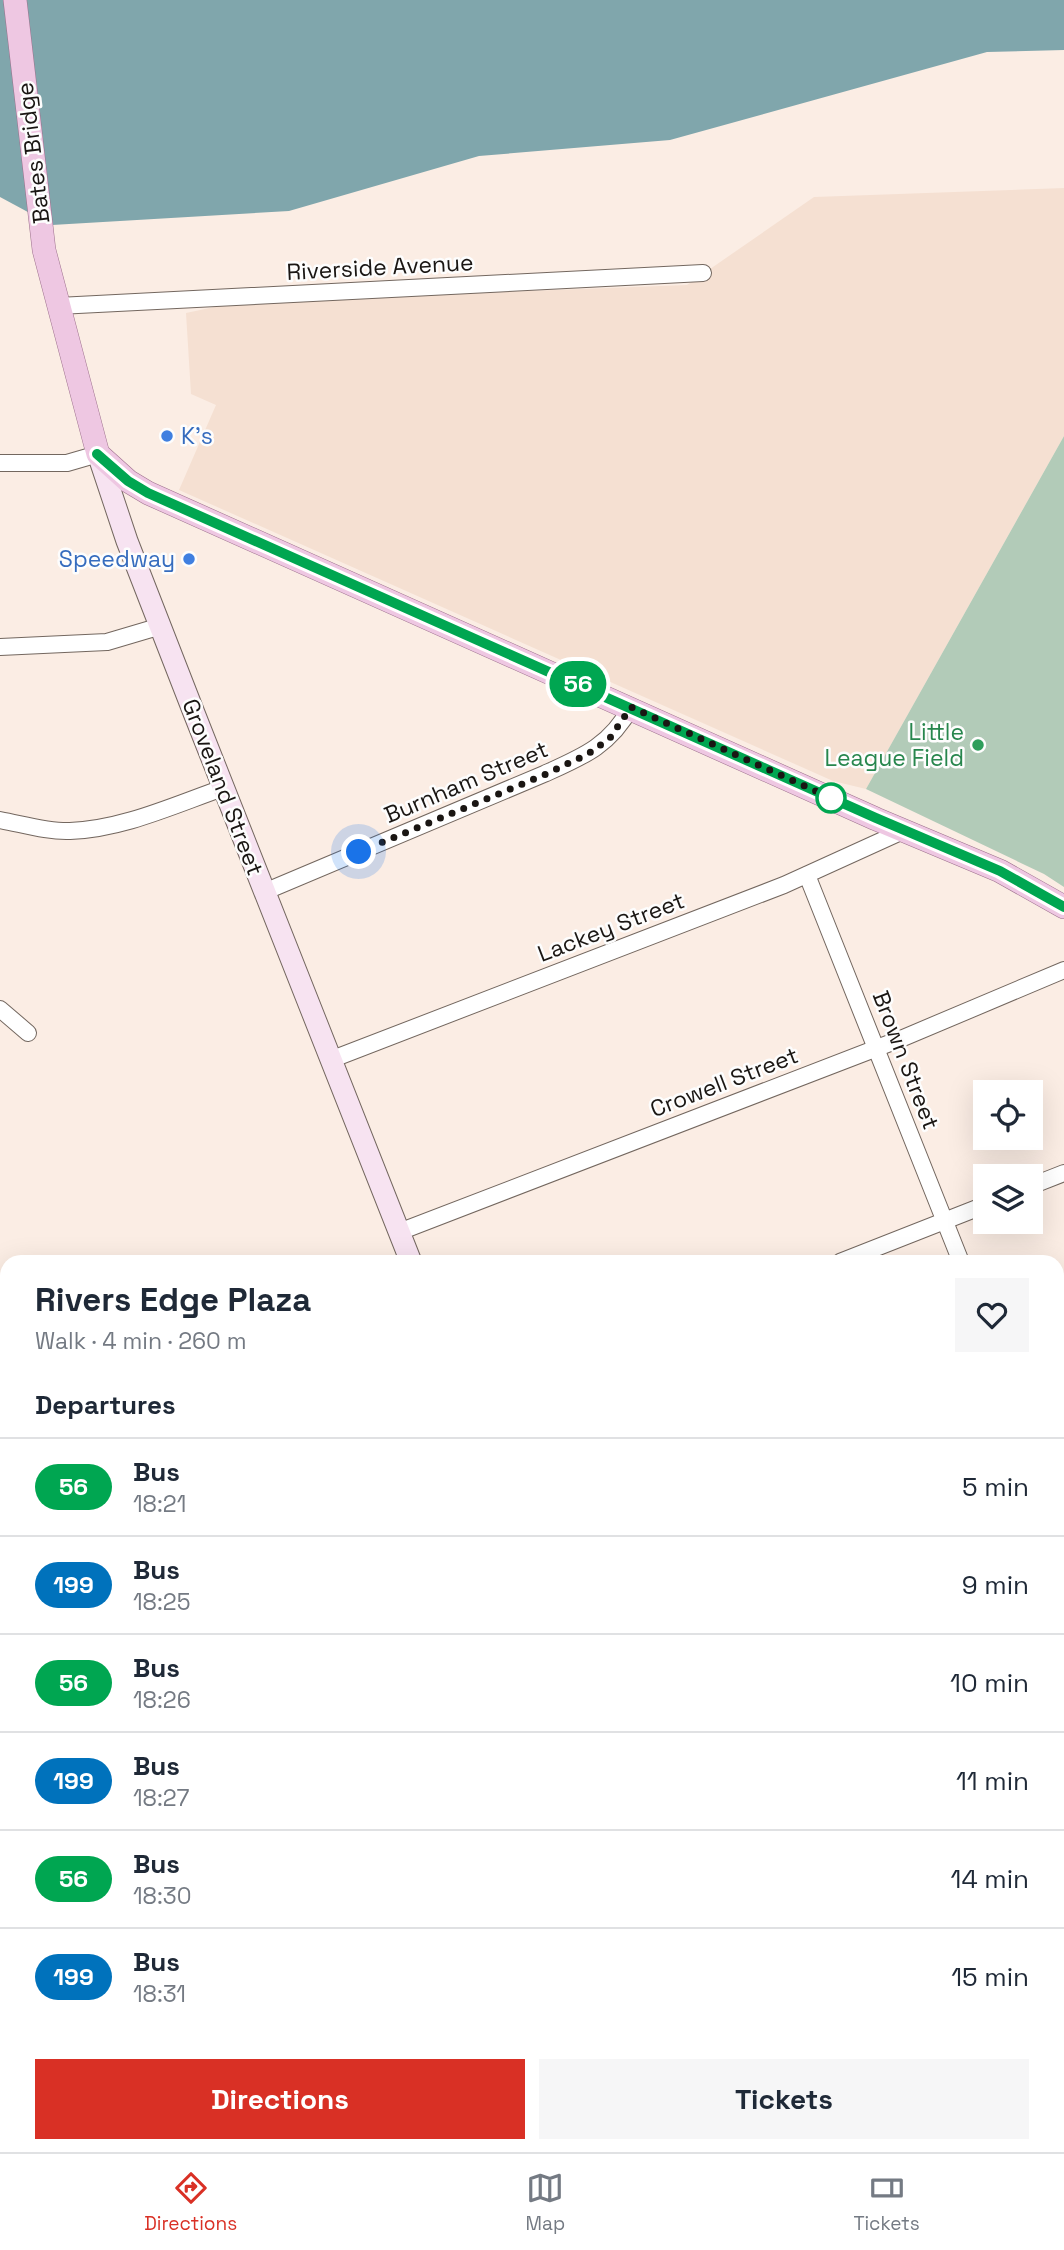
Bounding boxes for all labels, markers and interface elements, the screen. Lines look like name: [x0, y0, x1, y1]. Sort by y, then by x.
street label: Bates Bridge: [9, 81, 57, 225]
street label: Riverside Avenue: [286, 247, 474, 287]
place label: K's: [181, 421, 213, 451]
marker: K's: [159, 428, 175, 444]
place label: Speedway: [59, 544, 175, 574]
marker: Speedway: [181, 551, 197, 567]
line badge: 56: [546, 661, 610, 707]
text: 56: [563, 668, 593, 699]
street label: Groveland Street: [176, 694, 270, 880]
place label: Little League Field: [825, 717, 964, 773]
street label: Burnham Street: [379, 734, 553, 830]
marker: Little League Field: [970, 737, 986, 753]
unlabelled marker: [816, 783, 846, 813]
your location: [341, 834, 376, 869]
street label: Lackey Street: [533, 885, 689, 969]
street label: Brown Street: [866, 986, 946, 1134]
street label: Crowell Street: [646, 1040, 802, 1124]
map controls: [973, 1080, 1043, 1234]
button: locate: [973, 1080, 1043, 1150]
button: layers: [973, 1164, 1043, 1234]
button: heart: [955, 1278, 1029, 1352]
text: Rivers Edge Plaza: [35, 1279, 311, 1321]
text: Walk · 4 min · 260 m: [35, 1326, 247, 1356]
text: Departures: [35, 1388, 176, 1422]
text: Bus: [133, 1455, 180, 1489]
text: 5 min: [962, 1470, 1029, 1504]
text: 56: [59, 1471, 88, 1502]
text: 18:21: [133, 1489, 186, 1519]
text: Bus: [133, 1553, 180, 1587]
text: 9 min: [962, 1568, 1029, 1602]
text: 199: [53, 1569, 94, 1600]
text: 18:25: [133, 1587, 190, 1617]
text: Bus: [133, 1651, 180, 1685]
text: 10 min: [950, 1666, 1029, 1700]
text: 56: [59, 1667, 88, 1698]
text: 18:26: [133, 1685, 191, 1715]
text: Bus: [133, 1749, 180, 1783]
text: 11 min: [956, 1764, 1029, 1798]
text: 199: [53, 1765, 94, 1796]
text: 18:27: [133, 1783, 189, 1813]
text: Bus: [133, 1847, 180, 1881]
text: 14 min: [951, 1862, 1029, 1896]
text: 56: [59, 1863, 88, 1894]
text: 18:30: [133, 1881, 191, 1911]
text: Bus: [133, 1945, 180, 1979]
text: 15 min: [951, 1960, 1029, 1994]
text: 199: [53, 1961, 94, 1992]
text: 18:31: [133, 1979, 186, 2009]
button: Directions: [35, 2059, 525, 2139]
button: Tickets: [539, 2059, 1029, 2139]
tab: Directions: [144, 2169, 237, 2236]
tab: Map: [526, 2169, 565, 2236]
tab: Tickets: [853, 2169, 920, 2236]

